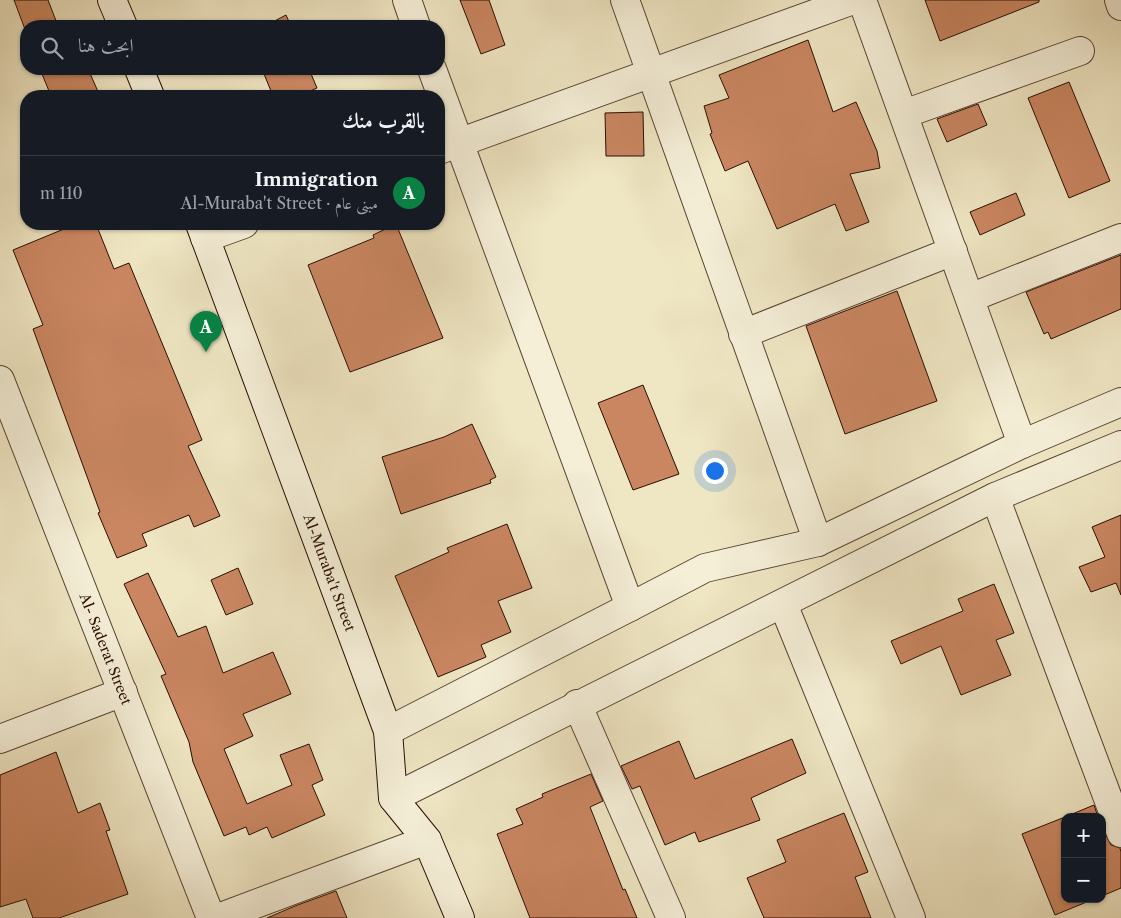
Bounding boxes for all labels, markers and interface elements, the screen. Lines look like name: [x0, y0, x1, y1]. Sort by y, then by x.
search box: [20, 20, 445, 75]
icon: search: [38, 34, 66, 62]
text: ابحث هنا: [78, 34, 134, 57]
text: بالقرب منك: [342, 108, 425, 133]
text: Immigration: [255, 168, 378, 191]
text: 110 m: [40, 183, 83, 203]
text: A: [403, 183, 415, 203]
text: مبنى عام · Al-Muraba't Street: [181, 193, 378, 213]
pin: A: [190, 311, 222, 352]
your location: [702, 458, 728, 484]
street label: Al-Muraba't Street: [299, 511, 359, 634]
street label: Al- Saderat Street: [75, 590, 136, 707]
map controls: [1061, 813, 1106, 903]
button: +: [1061, 813, 1106, 858]
button: −: [1061, 858, 1106, 903]

